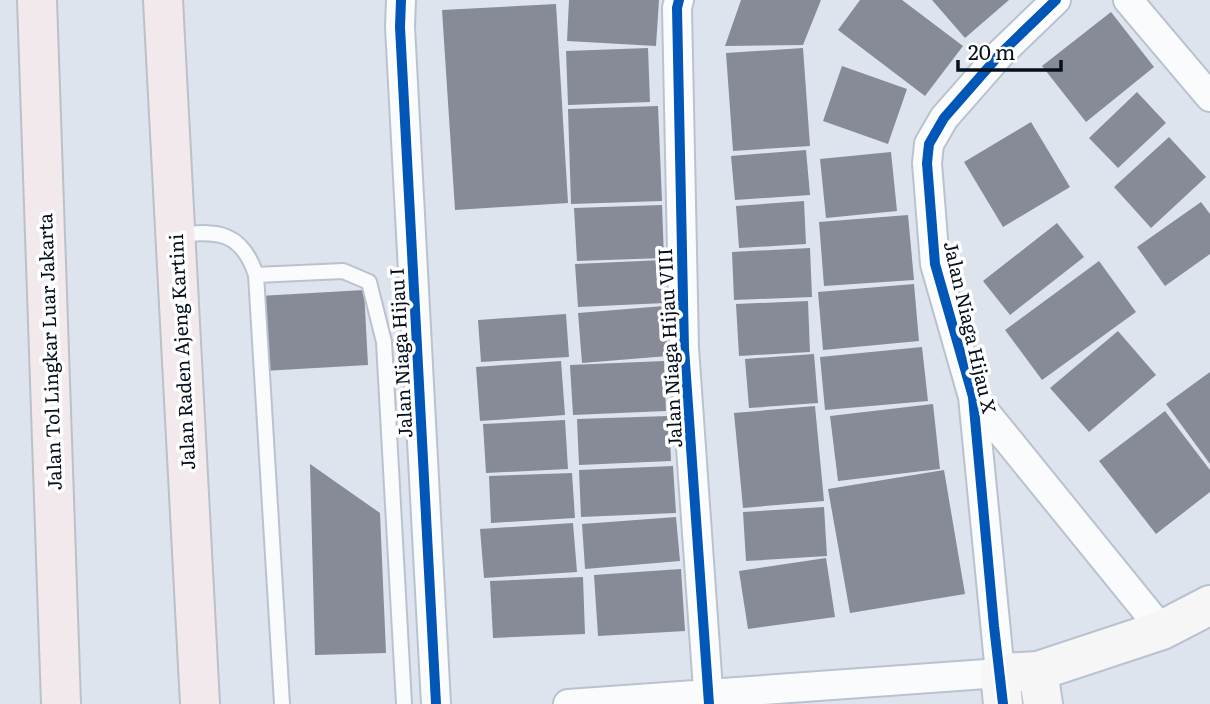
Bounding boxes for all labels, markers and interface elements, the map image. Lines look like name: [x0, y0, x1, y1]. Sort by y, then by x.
scale bar: [958, 28, 1061, 72]
text: 20 m: [968, 35, 1015, 66]
street label: Jalan Tol Lingkar Luar Jakarta: [30, 212, 68, 491]
street label: Jalan Raden Ajeng Kartini: [161, 233, 201, 471]
street label: Jalan Niaga Hijau X: [938, 238, 1005, 416]
street label: Jalan Niaga Hijau VIII: [650, 247, 688, 449]
street label: Jalan Niaga Hijau I: [382, 267, 418, 439]

